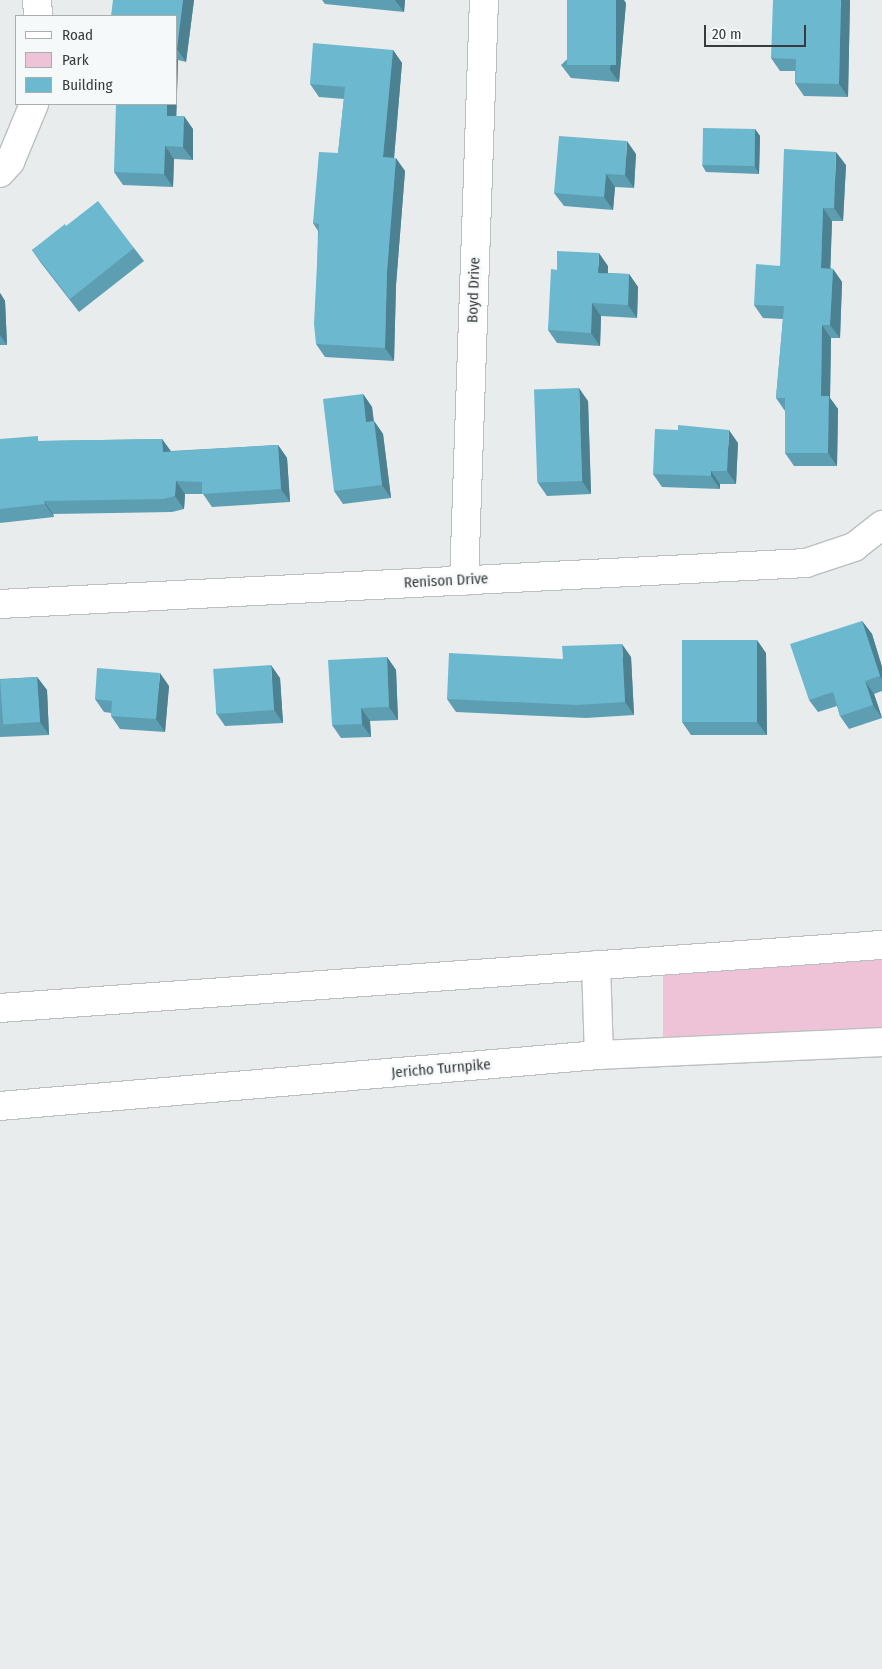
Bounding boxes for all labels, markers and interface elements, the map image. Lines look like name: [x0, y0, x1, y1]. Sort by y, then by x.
legend: [15, 15, 178, 105]
scale bar: [707, 15, 810, 47]
text: 20 m: [712, 25, 742, 43]
text: Road: [62, 26, 93, 44]
text: Park: [62, 51, 89, 69]
text: Building: [62, 76, 113, 94]
street label: Boyd Drive: [464, 257, 484, 323]
street label: Renison Drive: [403, 570, 489, 592]
street label: Jericho Turnpike: [391, 1056, 491, 1082]

